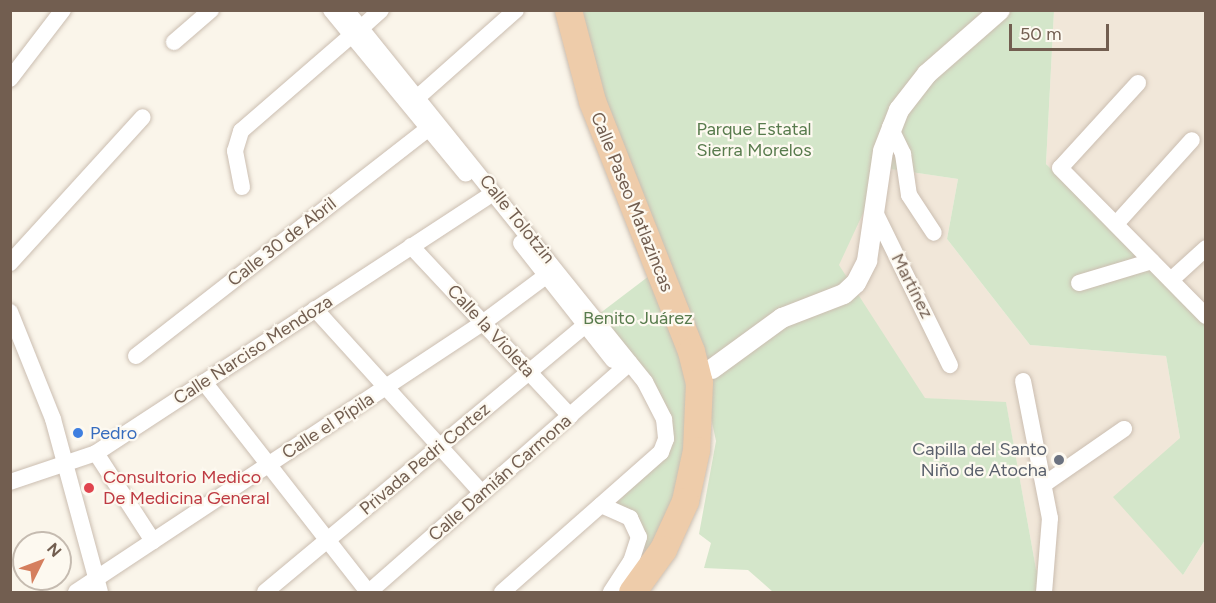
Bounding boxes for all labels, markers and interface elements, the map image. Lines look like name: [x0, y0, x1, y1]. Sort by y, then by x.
scale bar: [1012, 12, 1112, 50]
text: 50 m: [1020, 23, 1062, 45]
street label: Calle Paseo Matlazincas: [586, 109, 678, 295]
park label: Parque Estatal Sierra Morelos: [696, 119, 812, 162]
street label: Calle Tolotzin: [475, 170, 559, 268]
street label: Calle 30 de Abril: [223, 193, 341, 291]
street label: Martínez: [886, 250, 938, 322]
street label: Calle la Violeta: [443, 280, 539, 382]
street label: Calle Narciso Mendoza: [170, 291, 336, 409]
park label: Benito Juárez: [583, 307, 693, 329]
street label: Calle el Pípila: [278, 388, 378, 464]
street label: Privada Pedri Cortez: [355, 398, 495, 520]
street label: Calle Damián Carmona: [424, 410, 576, 546]
place label: Pedro: [90, 422, 137, 444]
marker: Pedro: [71, 426, 85, 440]
place label: Capilla del Santo Niño de Atocha: [912, 439, 1047, 482]
marker: Capilla del Santo Niño de Atocha: [1052, 453, 1066, 467]
place label: Consultorio Medico De Medicina General: [103, 467, 270, 510]
marker: Consultorio Medico De Medicina General: [80, 479, 98, 497]
north arrow: [12, 531, 72, 591]
text: N: [43, 539, 65, 561]

